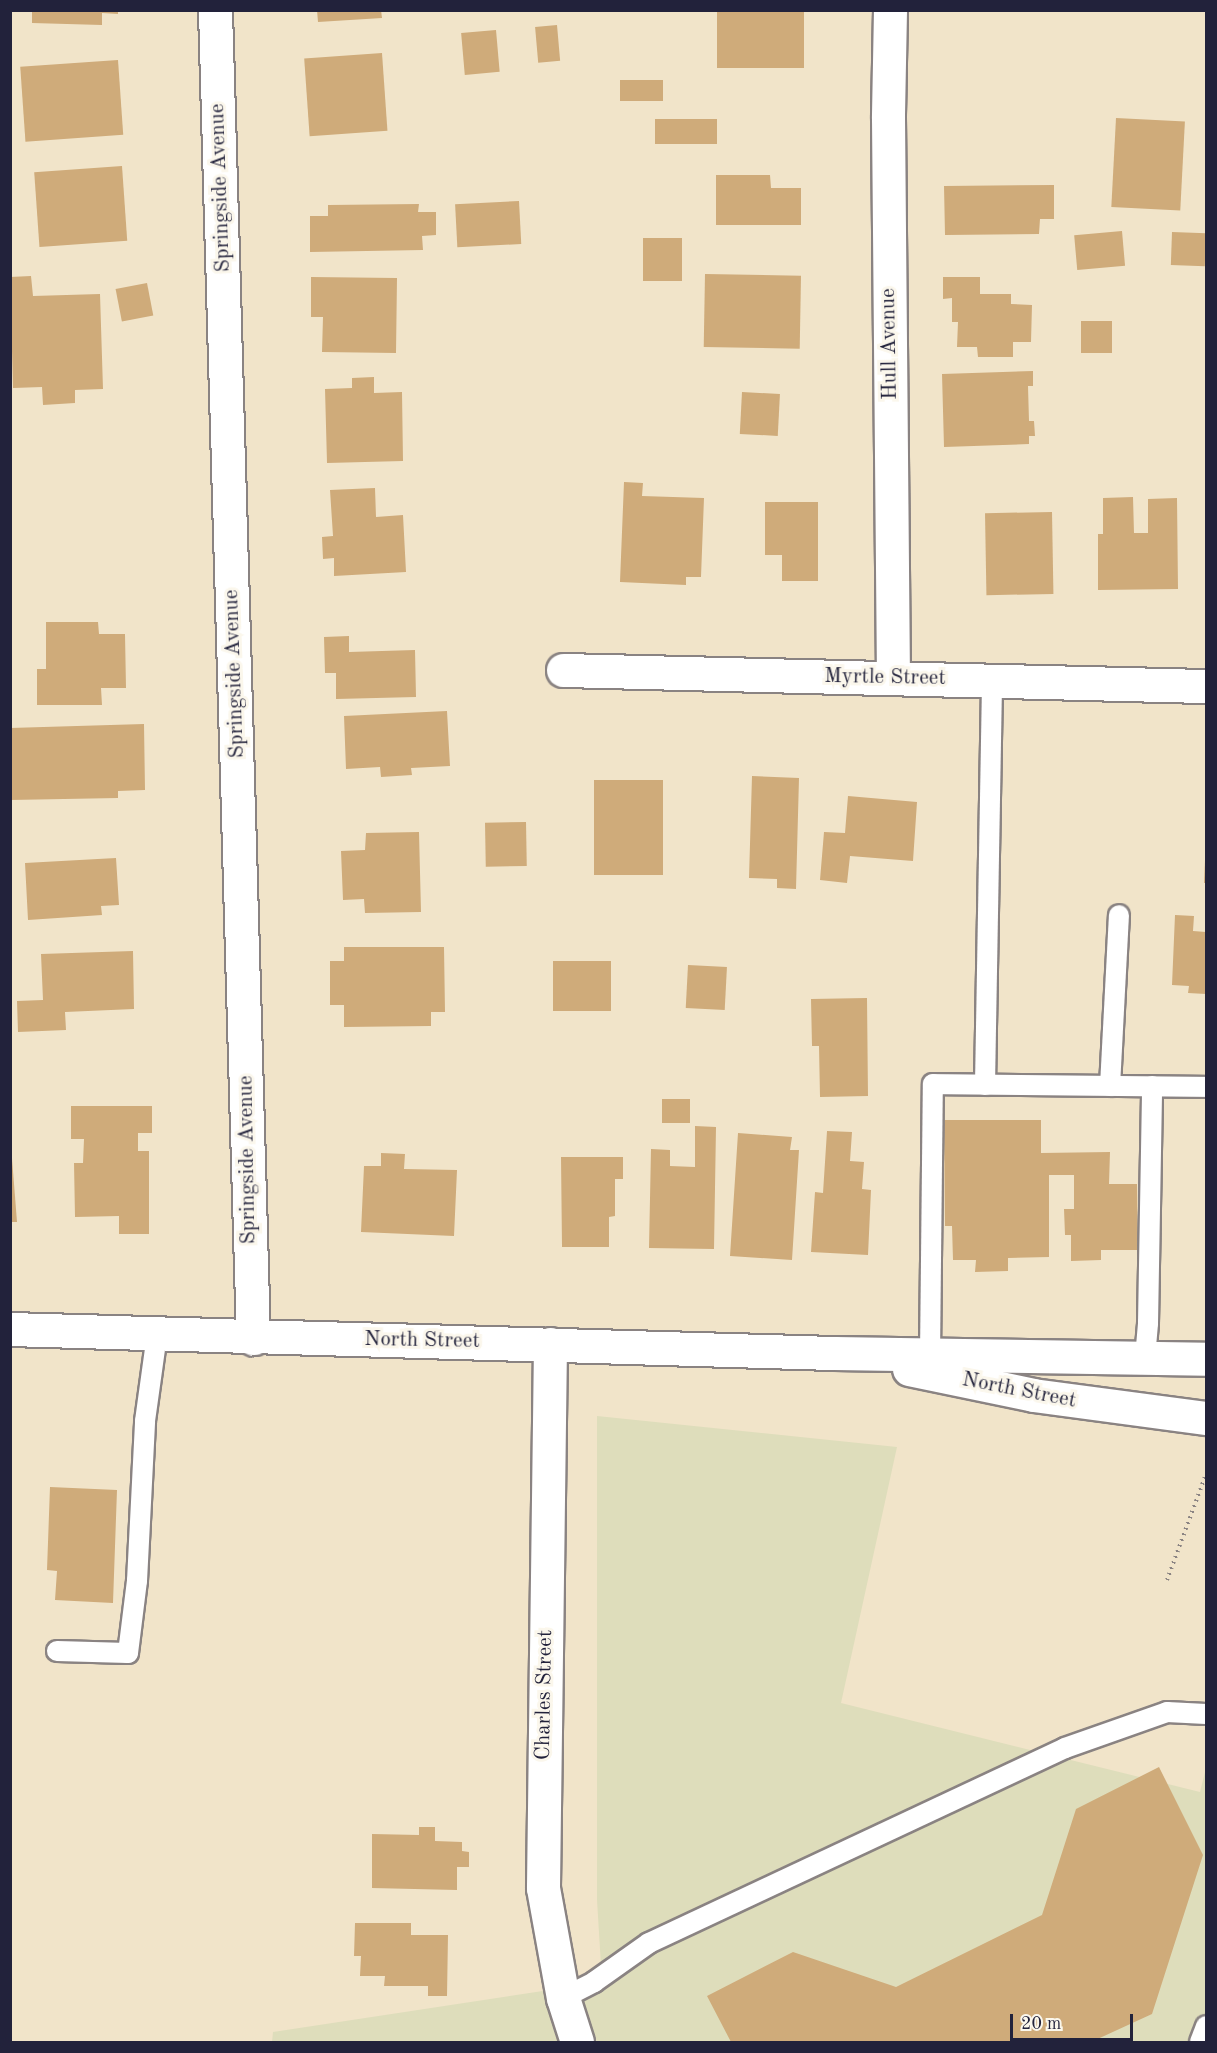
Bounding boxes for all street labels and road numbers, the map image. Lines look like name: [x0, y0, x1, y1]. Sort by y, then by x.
street label: Springside Avenue: [205, 103, 237, 273]
street label: Hull Avenue: [876, 288, 904, 400]
street label: Springside Avenue: [219, 589, 251, 759]
street label: Myrtle Street: [824, 664, 946, 692]
street label: Springside Avenue: [234, 1075, 262, 1245]
street label: North Street: [364, 1327, 480, 1355]
street label: North Street: [960, 1368, 1078, 1414]
street label: Charles Street: [531, 1630, 559, 1760]

